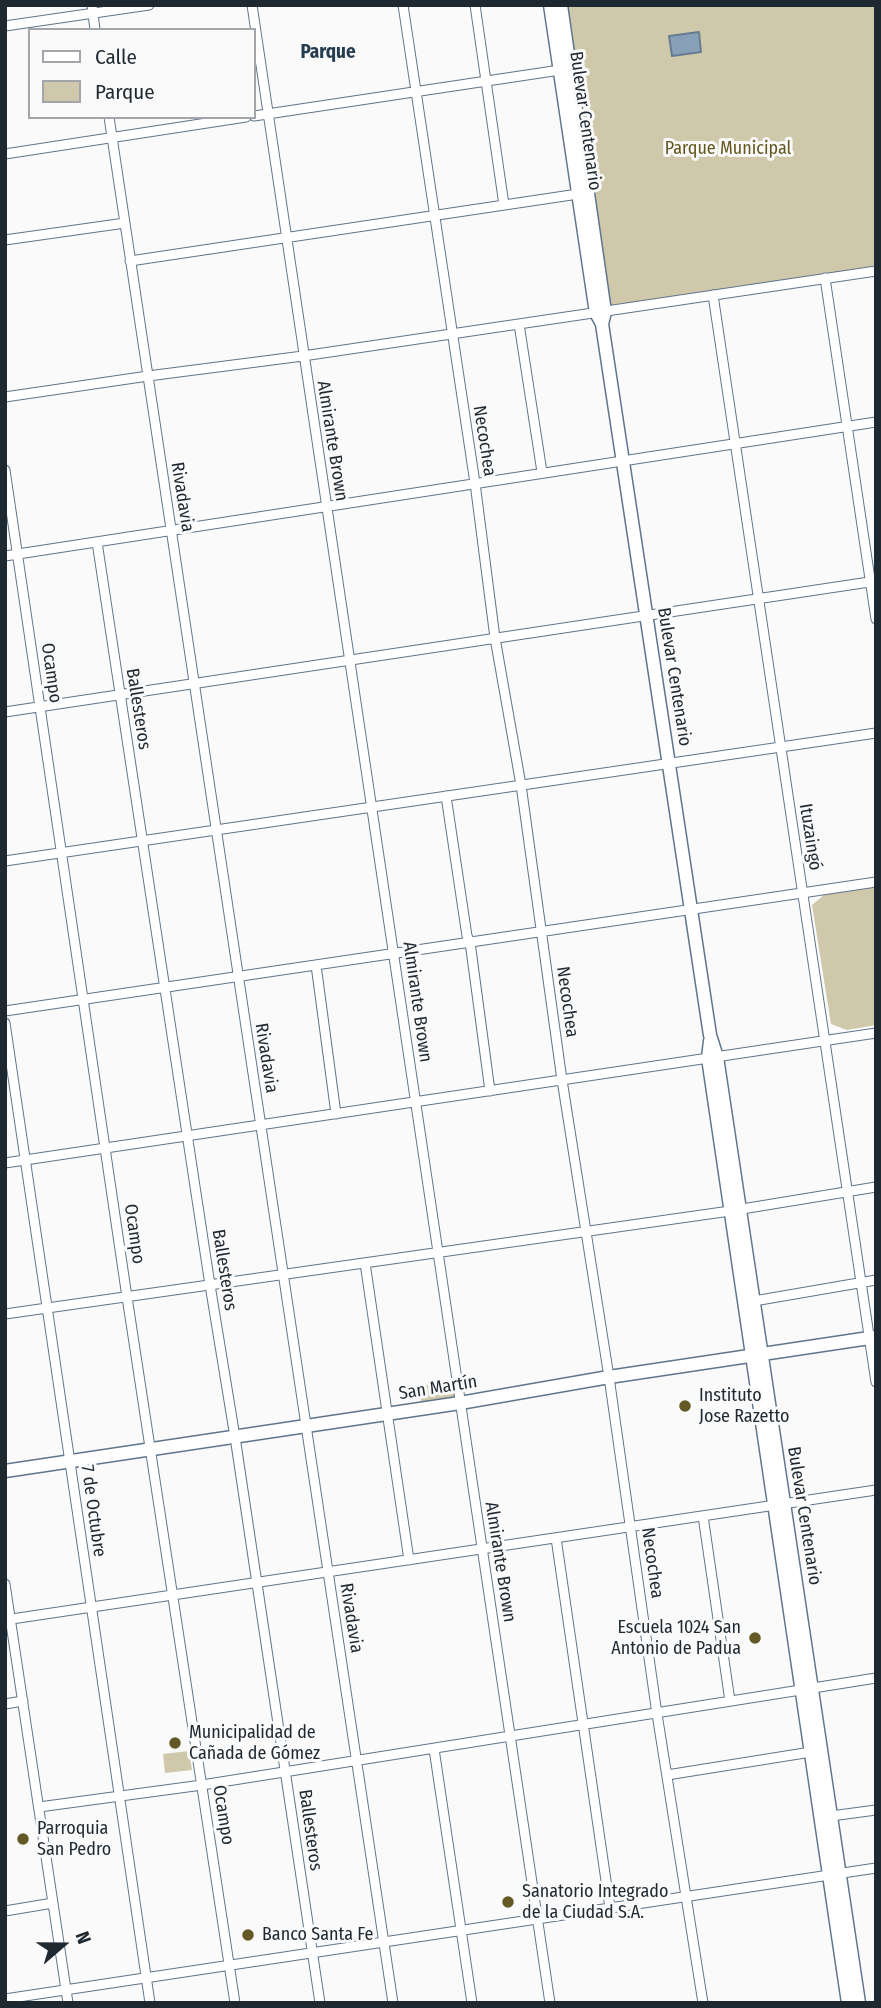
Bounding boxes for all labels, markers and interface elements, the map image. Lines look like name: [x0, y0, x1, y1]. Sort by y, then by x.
legend: [28, 28, 256, 119]
district label: Parque: [300, 42, 356, 64]
text: Calle: [95, 44, 137, 70]
street label: Bulevar Centenario: [565, 50, 605, 192]
text: Parque: [95, 79, 155, 105]
park label: Parque Municipal: [665, 138, 791, 160]
street label: Almirante Brown: [312, 379, 352, 503]
street label: Necochea: [468, 404, 500, 478]
street label: Rivadavia: [166, 461, 198, 533]
street label: Bulevar Centenario: [652, 606, 696, 748]
street label: Ocampo: [36, 642, 66, 704]
street label: Ballesteros: [121, 667, 155, 751]
street label: Ituzaingó: [794, 802, 826, 872]
street label: Almirante Brown: [398, 940, 436, 1064]
street label: Necochea: [551, 965, 583, 1039]
street label: Rivadavia: [250, 1022, 282, 1094]
street label: Ocampo: [119, 1203, 149, 1265]
street label: Ballesteros: [207, 1228, 241, 1312]
street label: San Martín: [397, 1371, 479, 1405]
place label: Instituto Jose Razetto: [699, 1385, 789, 1428]
marker: Instituto Jose Razetto: [677, 1398, 693, 1414]
street label: Bulevar Centenario: [782, 1445, 826, 1587]
street label: 7 de Octubre: [76, 1464, 110, 1558]
street label: Almirante Brown: [480, 1500, 520, 1624]
street label: Necochea: [636, 1526, 668, 1600]
street label: Rivadavia: [335, 1582, 367, 1654]
place label: Escuela 1024 San Antonio de Padua: [611, 1617, 741, 1660]
marker: Escuela 1024 San Antonio de Padua: [747, 1630, 763, 1646]
place label: Municipalidad de Cañada de Gómez: [189, 1722, 320, 1764]
marker: Municipalidad de Cañada de Gómez: [167, 1735, 183, 1751]
street label: Ocampo: [208, 1783, 238, 1847]
street label: Ballesteros: [294, 1788, 326, 1872]
place label: Parroquia San Pedro: [37, 1818, 111, 1860]
marker: Parroquia San Pedro: [15, 1831, 31, 1847]
place label: Sanatorio Integrado de la Ciudad S.A.: [522, 1881, 668, 1924]
marker: Sanatorio Integrado de la Ciudad S.A.: [500, 1894, 516, 1910]
north arrow: [28, 1910, 98, 1980]
place label: Banco Santa Fe: [262, 1924, 373, 1946]
marker: Banco Santa Fe: [240, 1927, 256, 1943]
text: N: [70, 1928, 96, 1947]

